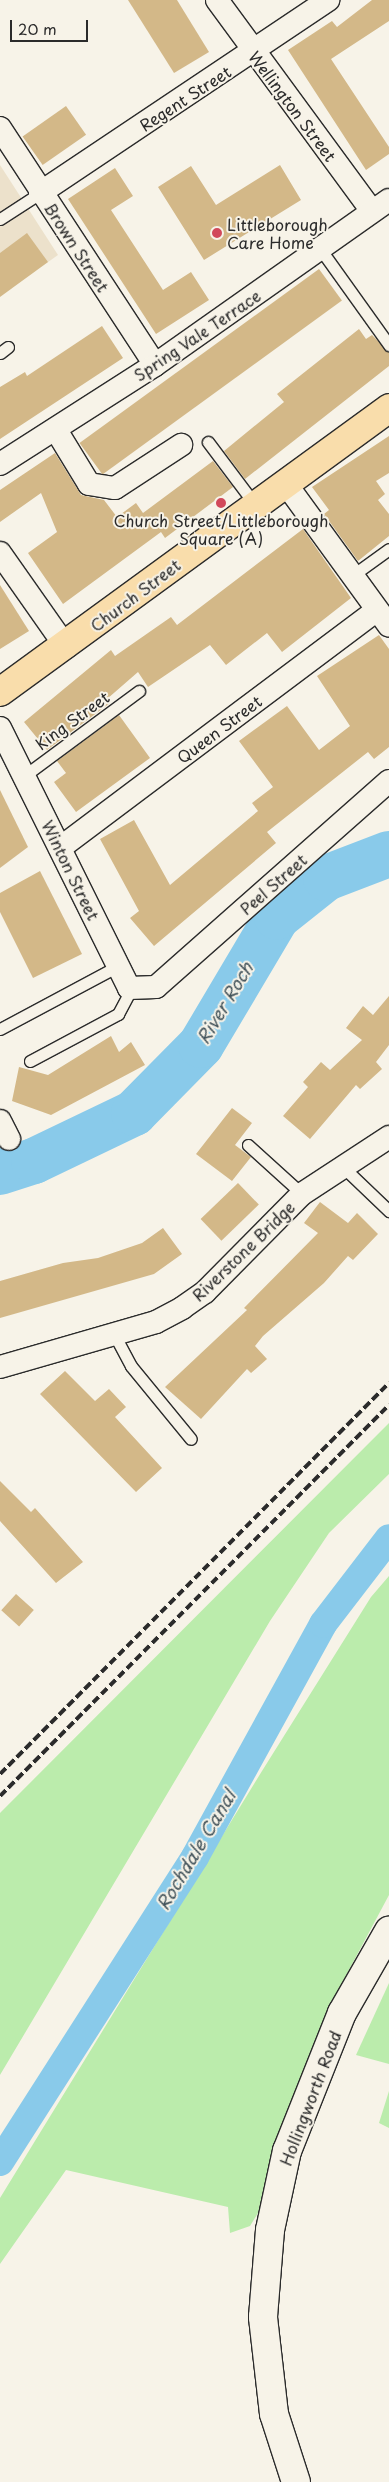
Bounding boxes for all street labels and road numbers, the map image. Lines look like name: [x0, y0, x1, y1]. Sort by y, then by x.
street label: Wellington Street: [245, 47, 341, 165]
street label: Regent Street: [136, 61, 234, 135]
street label: Brown Street: [41, 199, 113, 295]
street label: Spring Vale Terrace: [129, 285, 265, 385]
street label: Church Street: [86, 555, 184, 635]
street label: King Street: [31, 687, 113, 753]
street label: Queen Street: [172, 690, 266, 768]
street label: Winton Street: [39, 817, 103, 923]
street label: Peel Street: [235, 849, 311, 919]
street label: Riverstone Bridge: [188, 1197, 298, 1305]
street label: Hollingworth Road: [275, 2028, 345, 2168]

